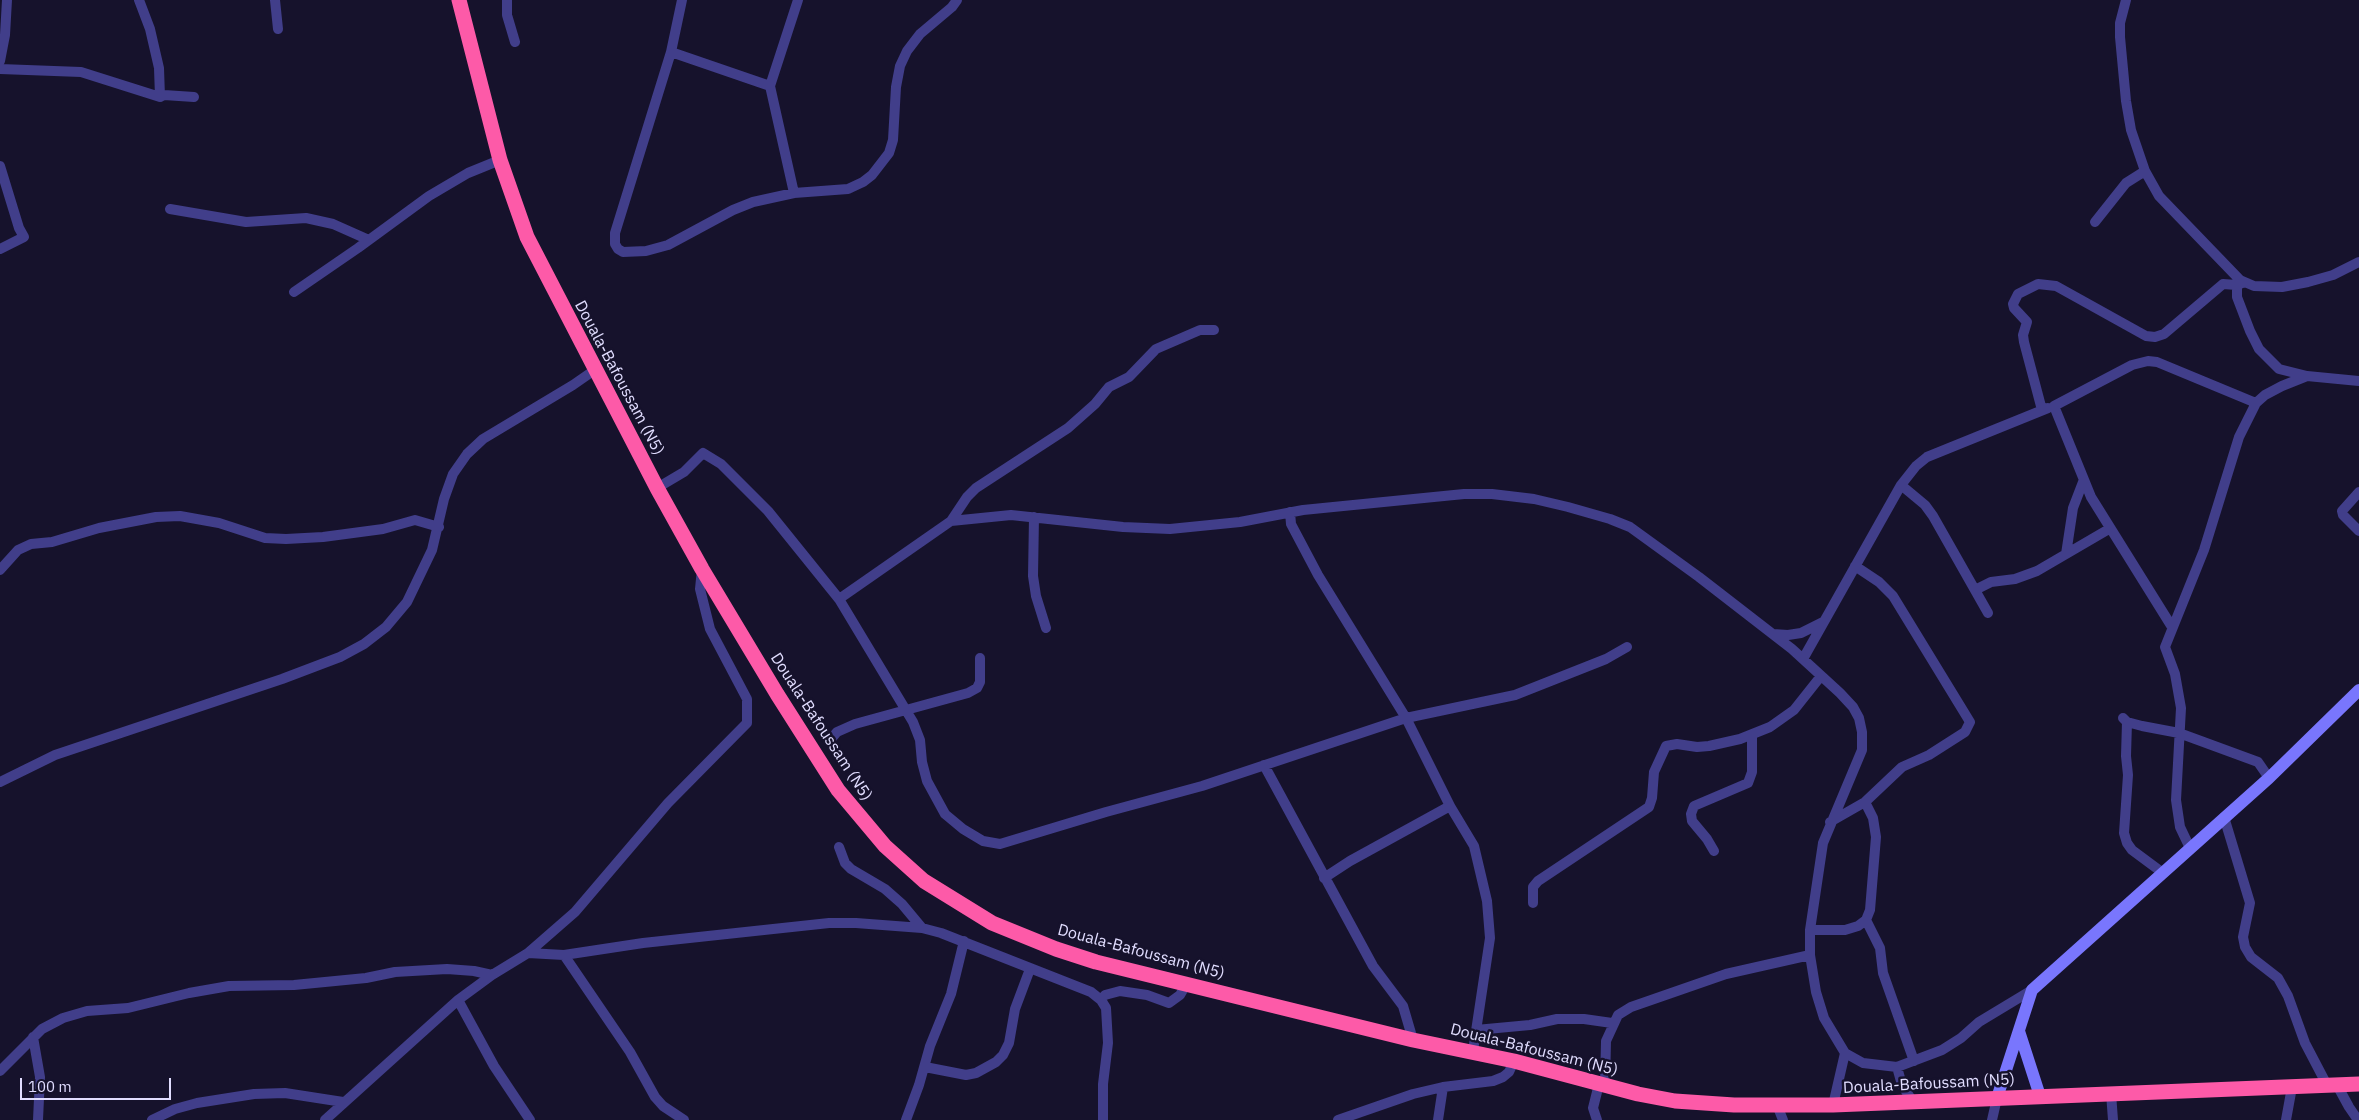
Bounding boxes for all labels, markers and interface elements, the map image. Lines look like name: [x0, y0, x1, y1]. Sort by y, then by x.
street label: Douala-Bafoussam (N5): [570, 298, 668, 458]
street label: Douala-Bafoussam (N5): [766, 650, 876, 804]
street label: Douala-Bafoussam (N5): [1055, 920, 1227, 984]
street label: Douala-Bafoussam (N5): [1448, 1020, 1620, 1080]
scale bar: [22, 1068, 174, 1100]
street label: Douala-Bafoussam (N5): [1843, 1070, 2015, 1098]
text: 100 m: [28, 1077, 72, 1096]

